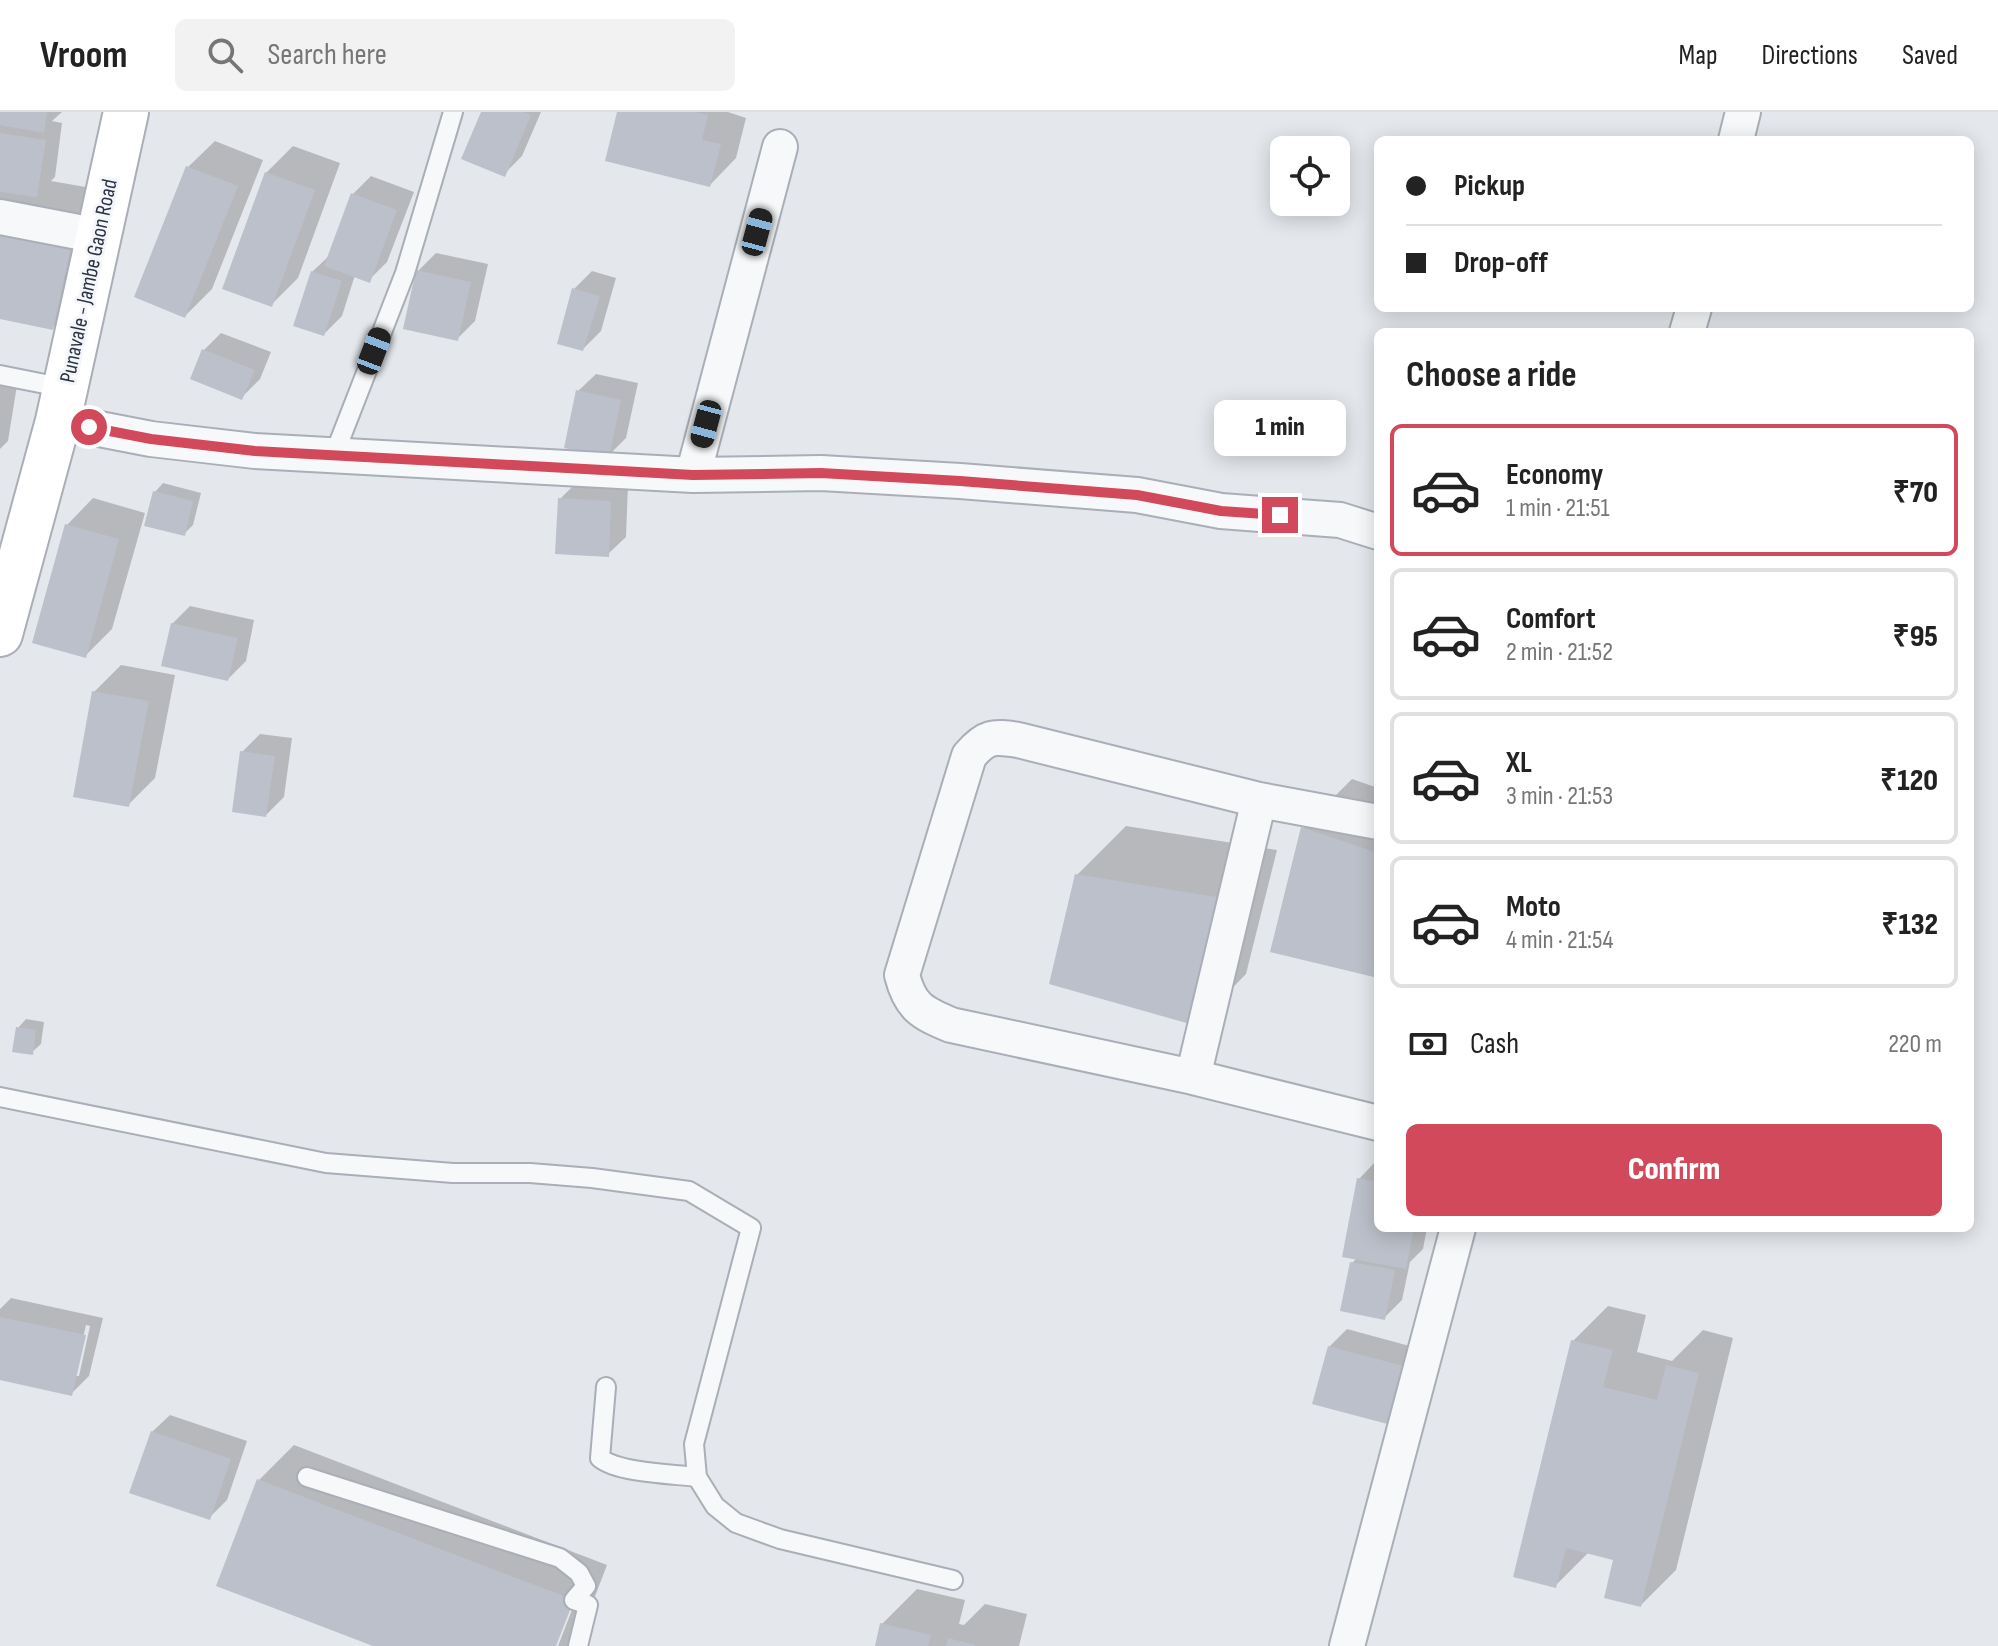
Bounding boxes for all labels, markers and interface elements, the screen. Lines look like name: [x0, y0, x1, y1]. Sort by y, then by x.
search box: [175, 19, 735, 91]
text: Vroom: [40, 33, 127, 78]
icon: search: [203, 33, 247, 77]
text: Search here: [267, 37, 387, 73]
text: Map: [1679, 39, 1718, 72]
text: Directions: [1762, 39, 1858, 72]
text: Saved: [1902, 39, 1958, 72]
map controls: [1270, 136, 1350, 216]
button: locate: [1270, 136, 1350, 216]
text: Pickup: [1454, 168, 1525, 204]
street label: Punavale - Jambe Gaon Road: [54, 177, 124, 385]
car: [739, 206, 775, 258]
text: Drop-off: [1454, 245, 1548, 281]
car: [354, 324, 394, 378]
text: Choose a ride: [1406, 354, 1577, 397]
car: [688, 398, 724, 450]
callout: 1 min: [1214, 399, 1346, 455]
route start: [71, 409, 107, 445]
text: 1 min: [1255, 412, 1305, 443]
icon: car: [1410, 454, 1482, 526]
text: Economy: [1506, 457, 1603, 493]
text: ₹70: [1893, 475, 1938, 511]
text: 1 min · 21:51: [1506, 493, 1610, 524]
route end: [1262, 497, 1298, 533]
icon: car: [1410, 598, 1482, 670]
text: Comfort: [1506, 601, 1596, 637]
text: ₹95: [1893, 619, 1938, 655]
text: 2 min · 21:52: [1506, 637, 1613, 668]
icon: car: [1410, 742, 1482, 814]
text: XL: [1506, 745, 1532, 781]
text: ₹120: [1880, 763, 1938, 799]
text: 3 min · 21:53: [1506, 781, 1613, 812]
icon: car: [1410, 886, 1482, 958]
text: Moto: [1506, 889, 1561, 925]
text: ₹132: [1881, 907, 1938, 943]
text: 4 min · 21:54: [1506, 925, 1613, 956]
icon: cash: [1406, 1022, 1450, 1066]
text: Cash: [1470, 1026, 1519, 1062]
text: 220 m: [1888, 1029, 1942, 1060]
button: Confirm: [1406, 1124, 1942, 1216]

